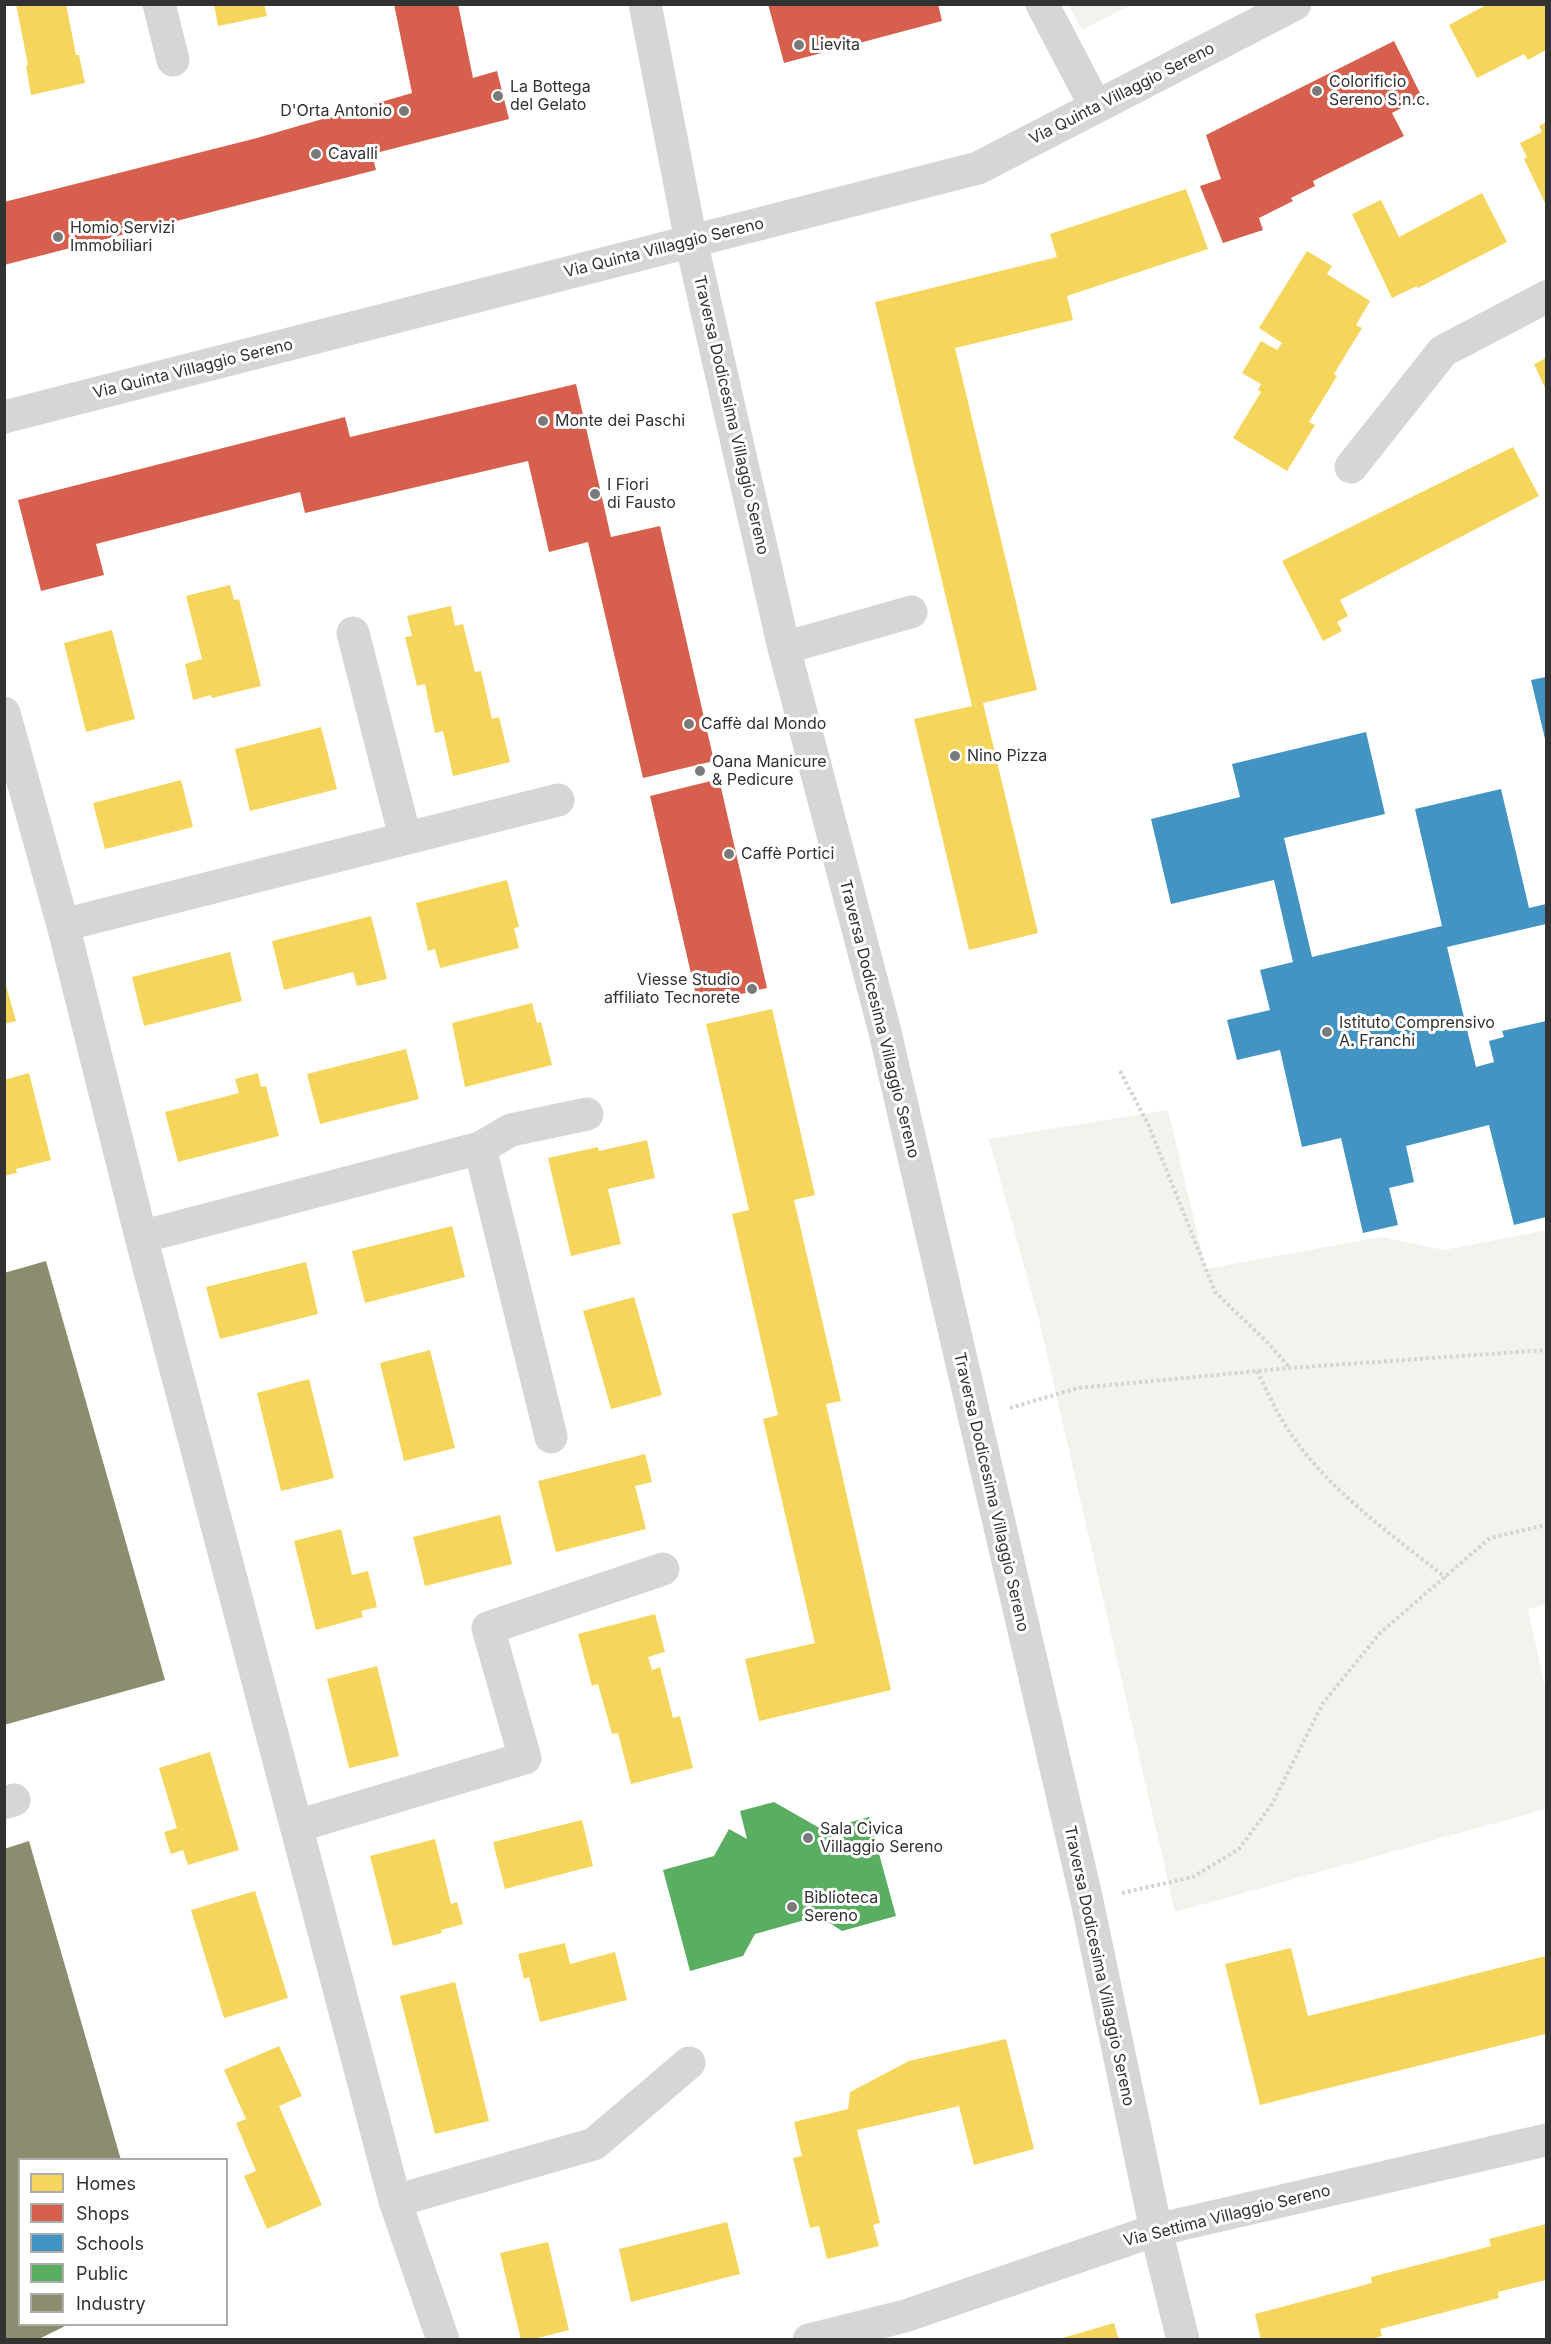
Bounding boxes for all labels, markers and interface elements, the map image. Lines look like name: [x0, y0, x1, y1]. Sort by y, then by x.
place label: Lievita: [811, 35, 860, 55]
marker: Lievita: [792, 38, 806, 52]
street label: Via Quinta Villaggio Sereno: [1026, 39, 1218, 149]
place label: Colorificio Sereno S.n.c.: [1329, 72, 1430, 110]
place label: La Bottega del Gelato: [510, 77, 591, 115]
marker: Colorificio Sereno S.n.c.: [1310, 84, 1324, 98]
marker: La Bottega del Gelato: [491, 89, 505, 103]
place label: D'Orta Antonio: [280, 101, 392, 121]
marker: D'Orta Antonio: [397, 104, 411, 118]
place label: Cavalli: [328, 144, 378, 164]
marker: Cavalli: [309, 147, 323, 161]
street label: Via Quinta Villaggio Sereno: [562, 214, 766, 282]
place label: Homio Servizi Immobiliari: [70, 218, 175, 256]
marker: Homio Servizi Immobiliari: [51, 230, 65, 244]
street label: Traversa Dodicesima Villaggio Sereno: [689, 273, 773, 557]
street label: Via Quinta Villaggio Sereno: [91, 335, 295, 403]
place label: Monte dei Paschi: [555, 411, 685, 431]
marker: Monte dei Paschi: [536, 414, 550, 428]
place label: I Fiori di Fausto: [607, 475, 676, 513]
marker: I Fiori di Fausto: [588, 487, 602, 501]
place label: Caffè dal Mondo: [701, 714, 826, 734]
marker: Caffè dal Mondo: [682, 717, 696, 731]
place label: Nino Pizza: [967, 746, 1047, 766]
marker: Nino Pizza: [948, 749, 962, 763]
place label: Oana Manicure & Pedicure: [712, 752, 827, 790]
marker: Oana Manicure & Pedicure: [693, 764, 707, 778]
place label: Caffè Portici: [741, 844, 834, 864]
marker: Caffè Portici: [722, 847, 736, 861]
street label: Traversa Dodicesima Villaggio Sereno: [835, 878, 923, 1160]
place label: Viesse Studio affiliato Tecnorete: [604, 970, 740, 1008]
marker: Viesse Studio affiliato Tecnorete: [745, 982, 759, 996]
place label: Istituto Comprensivo A. Franchi: [1339, 1013, 1495, 1051]
marker: Istituto Comprensivo A. Franchi: [1320, 1025, 1334, 1039]
street label: Traversa Dodicesima Villaggio Sereno: [949, 1350, 1033, 1634]
place label: Sala Civica Villaggio Sereno: [820, 1819, 943, 1857]
street label: Traversa Dodicesima Villaggio Sereno: [1060, 1824, 1138, 2108]
marker: Sala Civica Villaggio Sereno: [801, 1831, 815, 1845]
place label: Biblioteca Sereno: [804, 1888, 878, 1926]
marker: Biblioteca Sereno: [785, 1900, 799, 1914]
legend: [18, 2158, 228, 2326]
text: Homes: [76, 2173, 136, 2194]
street label: Via Settima Villaggio Sereno: [1122, 2181, 1332, 2251]
text: Shops: [76, 2203, 130, 2224]
text: Schools: [76, 2233, 144, 2254]
text: Public: [76, 2263, 128, 2284]
text: Industry: [76, 2293, 146, 2314]

